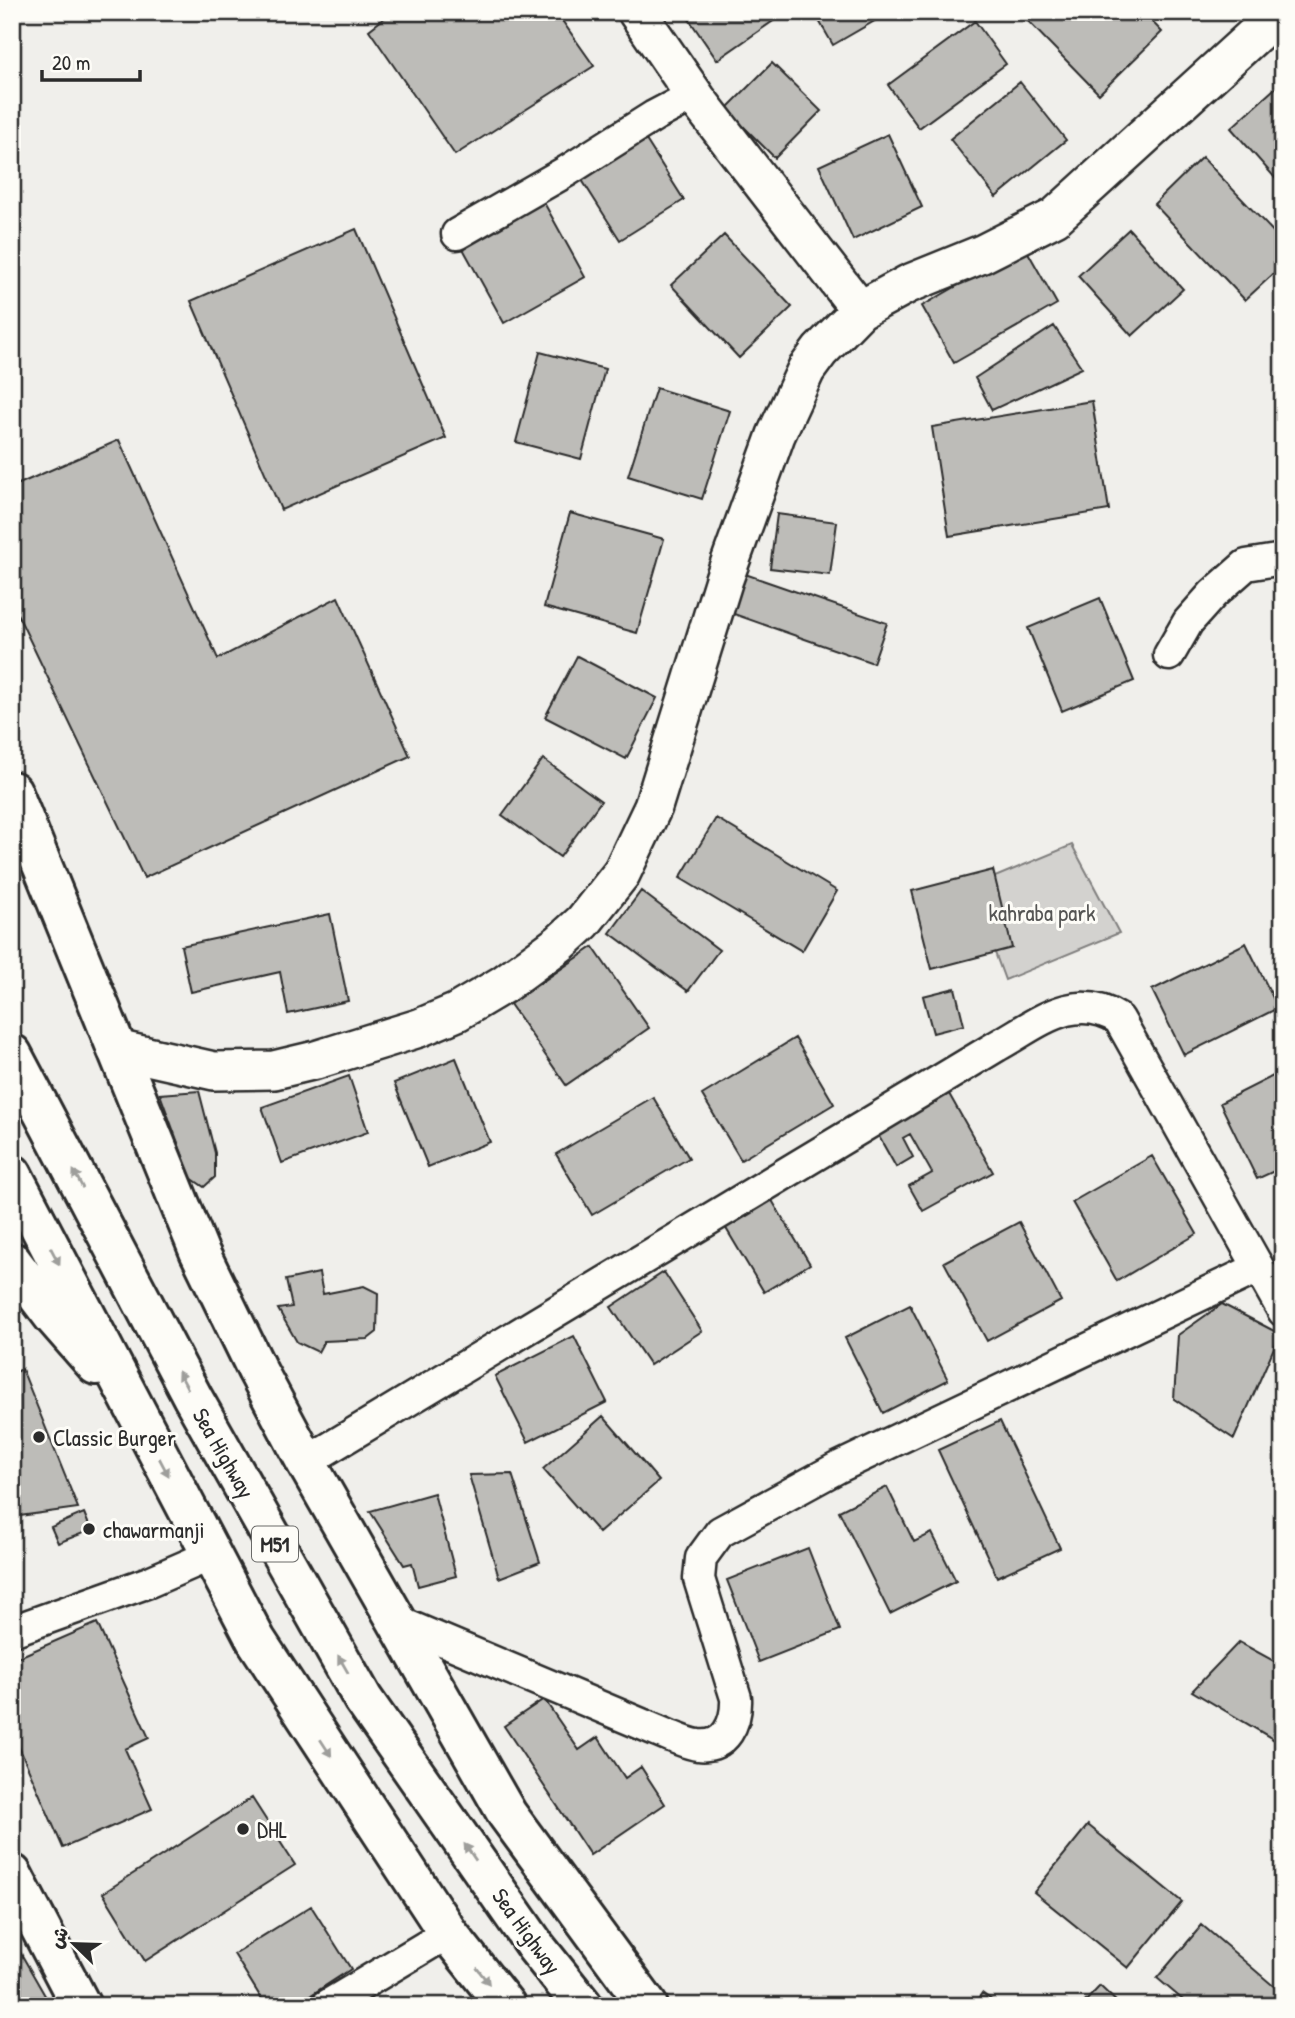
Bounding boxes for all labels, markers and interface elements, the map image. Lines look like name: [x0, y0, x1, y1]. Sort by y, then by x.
scale bar: [42, 38, 140, 82]
text: 20 m: [52, 48, 90, 77]
park label: kahraba park: [988, 897, 1096, 928]
one-way arrow: [72, 1169, 83, 1189]
one-way arrow: [50, 1246, 61, 1266]
one-way arrow: [178, 1370, 189, 1390]
street label: Sea Highway: [186, 1402, 262, 1504]
place label: Classic Burger: [53, 1422, 176, 1453]
marker: Classic Burger: [31, 1429, 47, 1445]
one-way arrow: [158, 1457, 170, 1476]
place label: chawarmanji: [103, 1514, 205, 1545]
marker: chawarmanji: [81, 1521, 97, 1537]
road number: M51: [252, 1526, 298, 1562]
one-way arrow: [337, 1654, 349, 1674]
one-way arrow: [320, 1739, 333, 1758]
place label: DHL: [257, 1814, 287, 1845]
marker: DHL: [235, 1821, 251, 1837]
one-way arrow: [463, 1843, 477, 1861]
street label: Sea Highway: [485, 1882, 569, 1980]
north arrow: [38, 1910, 108, 1980]
text: ش: [42, 1923, 74, 1952]
one-way arrow: [475, 1967, 490, 1985]

